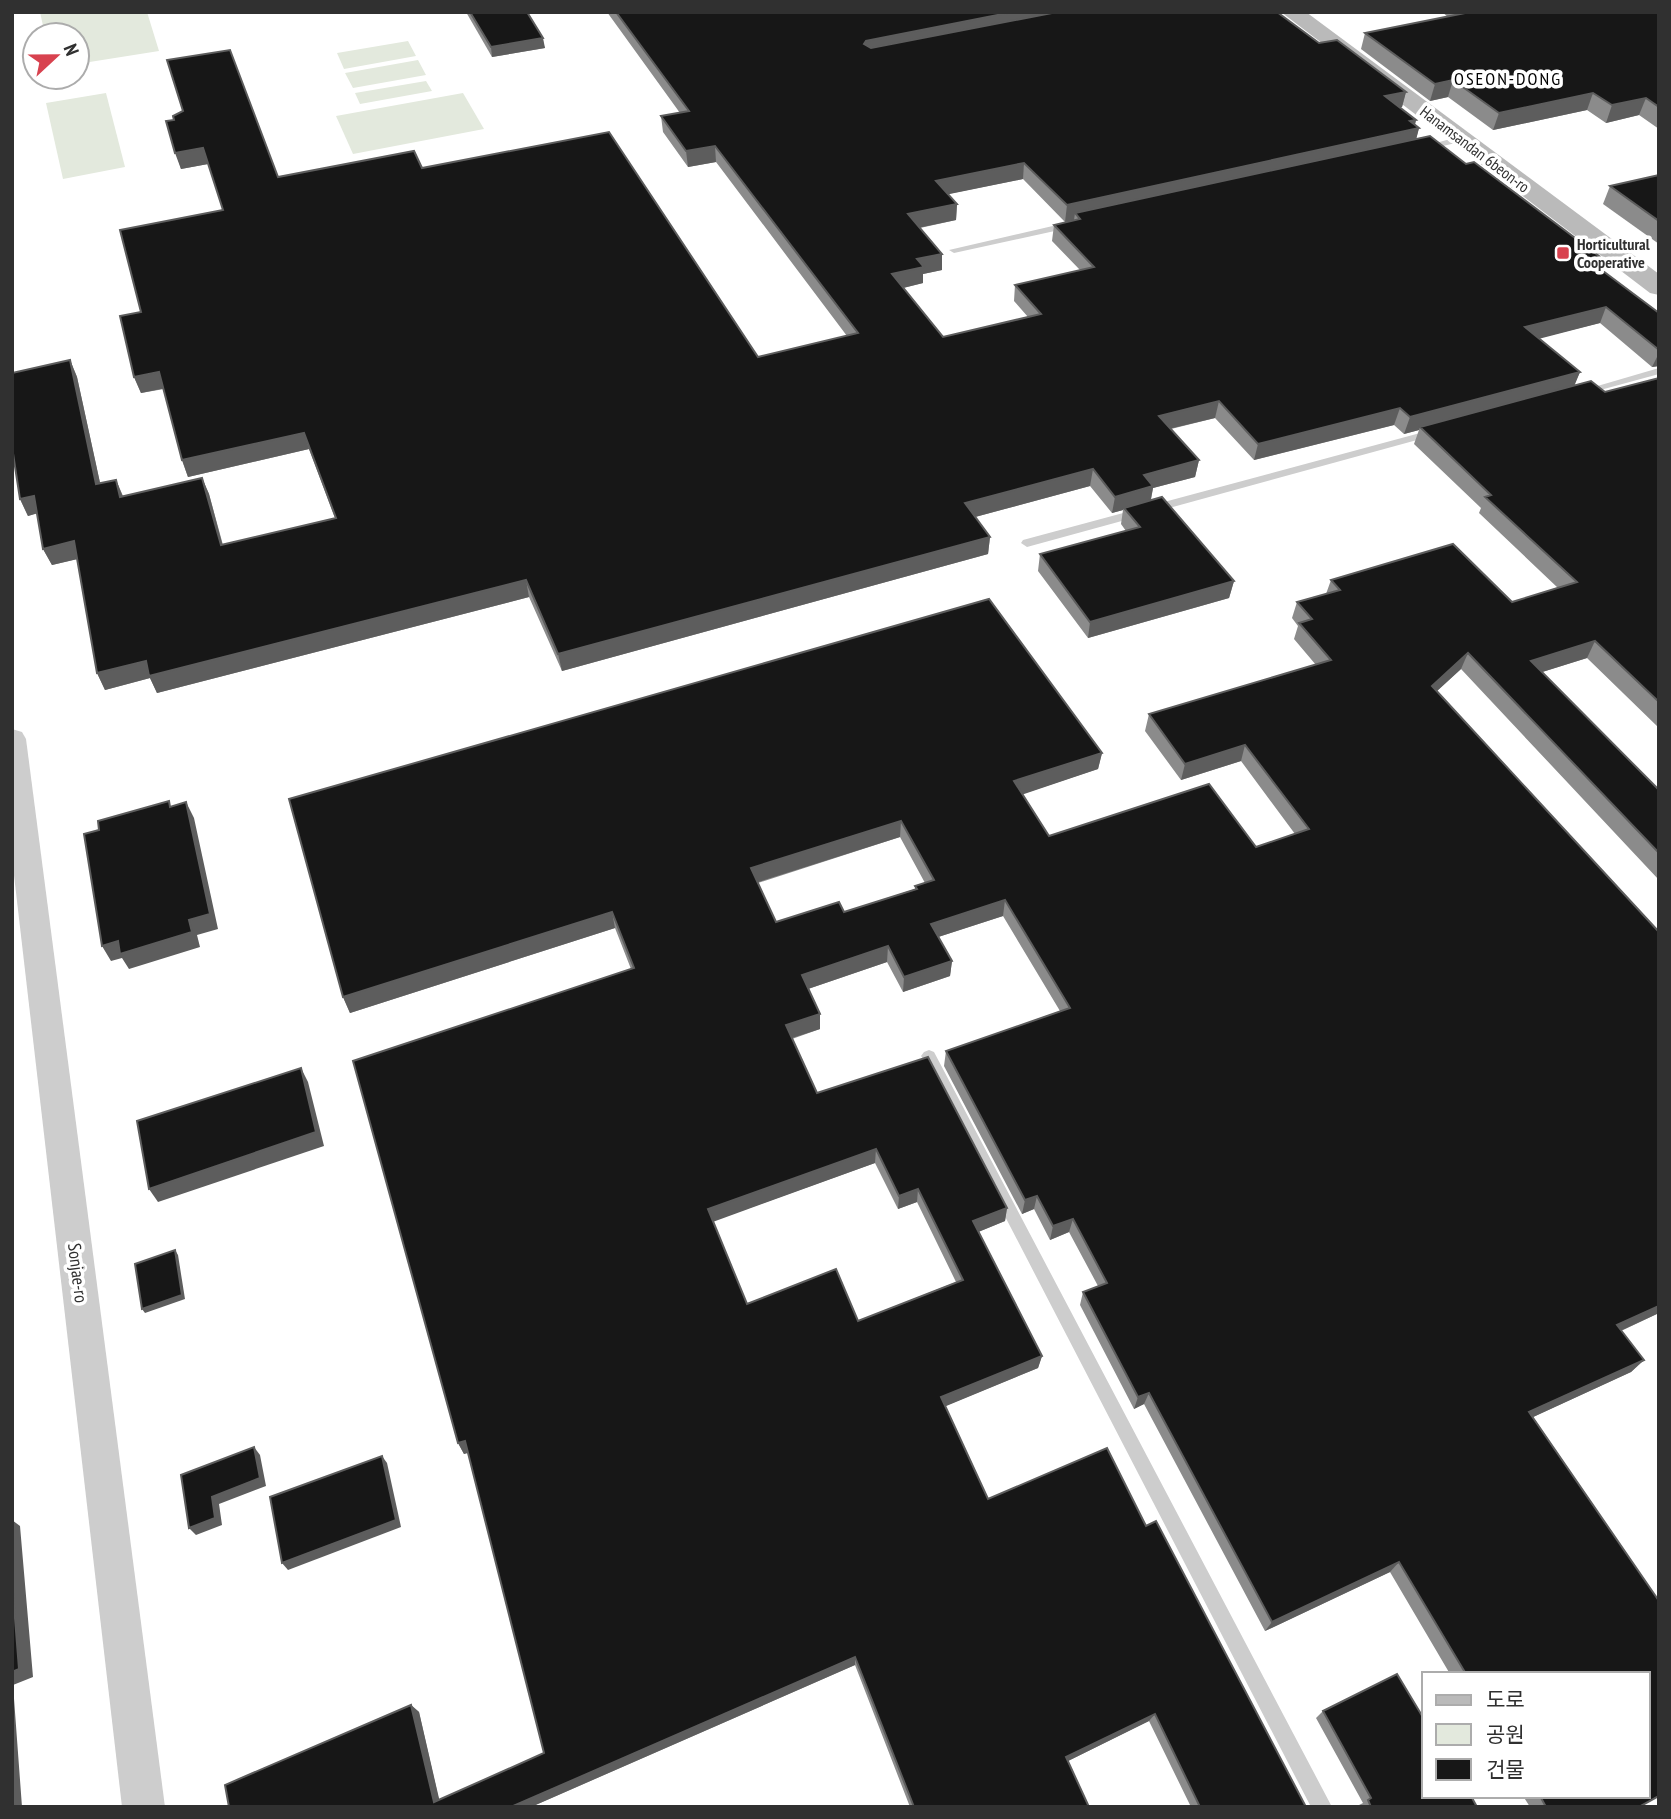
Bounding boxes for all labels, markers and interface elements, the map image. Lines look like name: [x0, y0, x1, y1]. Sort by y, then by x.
north arrow: [21, 21, 91, 91]
text: N: [59, 40, 85, 59]
district label: OSEON-DONG: [1454, 67, 1562, 90]
street label: Hanamsandan 6beon-ro: [1416, 101, 1534, 197]
place label: Horticultural Cooperative: [1577, 234, 1650, 272]
marker: Horticultural Cooperative: [1555, 245, 1571, 261]
street label: Sonjae-ro: [63, 1242, 93, 1304]
legend: [1422, 1672, 1650, 1798]
text: 도로: [1486, 1686, 1525, 1713]
text: 공원: [1486, 1721, 1525, 1748]
text: 건물: [1486, 1756, 1525, 1783]

